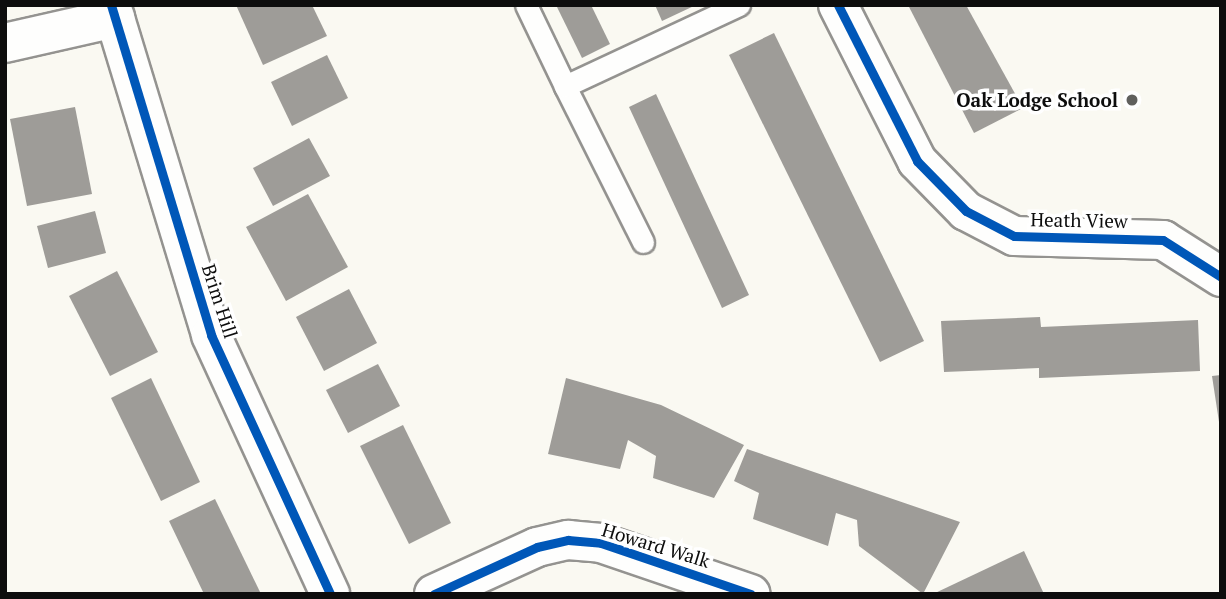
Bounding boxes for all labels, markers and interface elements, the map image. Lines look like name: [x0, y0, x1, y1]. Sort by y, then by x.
place label: Oak Lodge School: [956, 89, 1118, 111]
marker: Oak Lodge School: [1124, 92, 1140, 108]
street label: Heath View: [1030, 208, 1128, 232]
street label: Brim Hill: [197, 261, 243, 341]
street label: Howard Walk: [599, 518, 713, 572]

